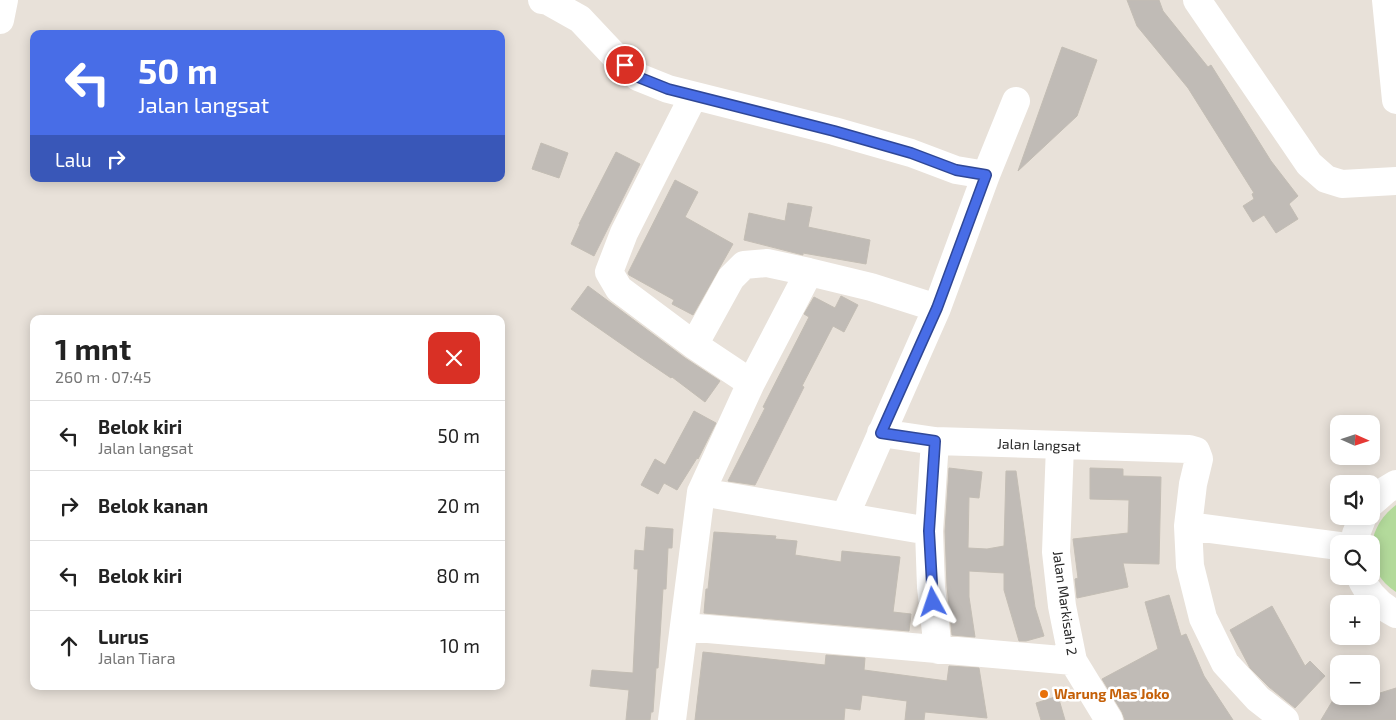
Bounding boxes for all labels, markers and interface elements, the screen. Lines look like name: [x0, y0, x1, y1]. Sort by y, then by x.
pin: [604, 44, 646, 86]
text: 50 m: [138, 49, 218, 91]
icon: left: [55, 50, 120, 115]
icon: arrive: [611, 51, 639, 79]
text: Jalan langsat: [138, 91, 269, 117]
icon: right: [102, 145, 130, 173]
text: Lalu: [55, 148, 92, 171]
text: 1 mnt: [55, 330, 131, 366]
button: close: [428, 332, 480, 384]
text: 260 m · 07:45: [55, 367, 151, 386]
text: Belok kiri: [98, 415, 182, 438]
north arrow: [1330, 415, 1380, 465]
map controls: [1330, 415, 1380, 705]
icon: left: [55, 422, 83, 450]
text: 50 m: [437, 424, 480, 447]
street label: Jalan langsat: [997, 435, 1081, 454]
text: Jalan langsat: [98, 438, 193, 457]
button: sound: [1330, 475, 1380, 525]
icon: right: [55, 492, 83, 520]
text: Belok kanan: [98, 494, 208, 517]
text: 20 m: [437, 494, 480, 517]
button: search: [1330, 535, 1380, 585]
street label: Jalan Markisah 2: [1050, 549, 1081, 657]
icon: left: [55, 562, 83, 590]
text: Belok kiri: [98, 564, 182, 587]
text: 80 m: [436, 564, 480, 587]
position arrow: [906, 575, 958, 627]
button: +: [1330, 595, 1380, 645]
text: Lurus: [98, 625, 149, 648]
icon: ahead: [55, 632, 83, 660]
text: 10 m: [440, 634, 480, 657]
text: Jalan Tiara: [98, 648, 176, 667]
button: −: [1330, 655, 1380, 705]
place label: Warung Mas Joko: [1054, 685, 1170, 702]
marker: Warung Mas Joko: [1038, 688, 1050, 700]

